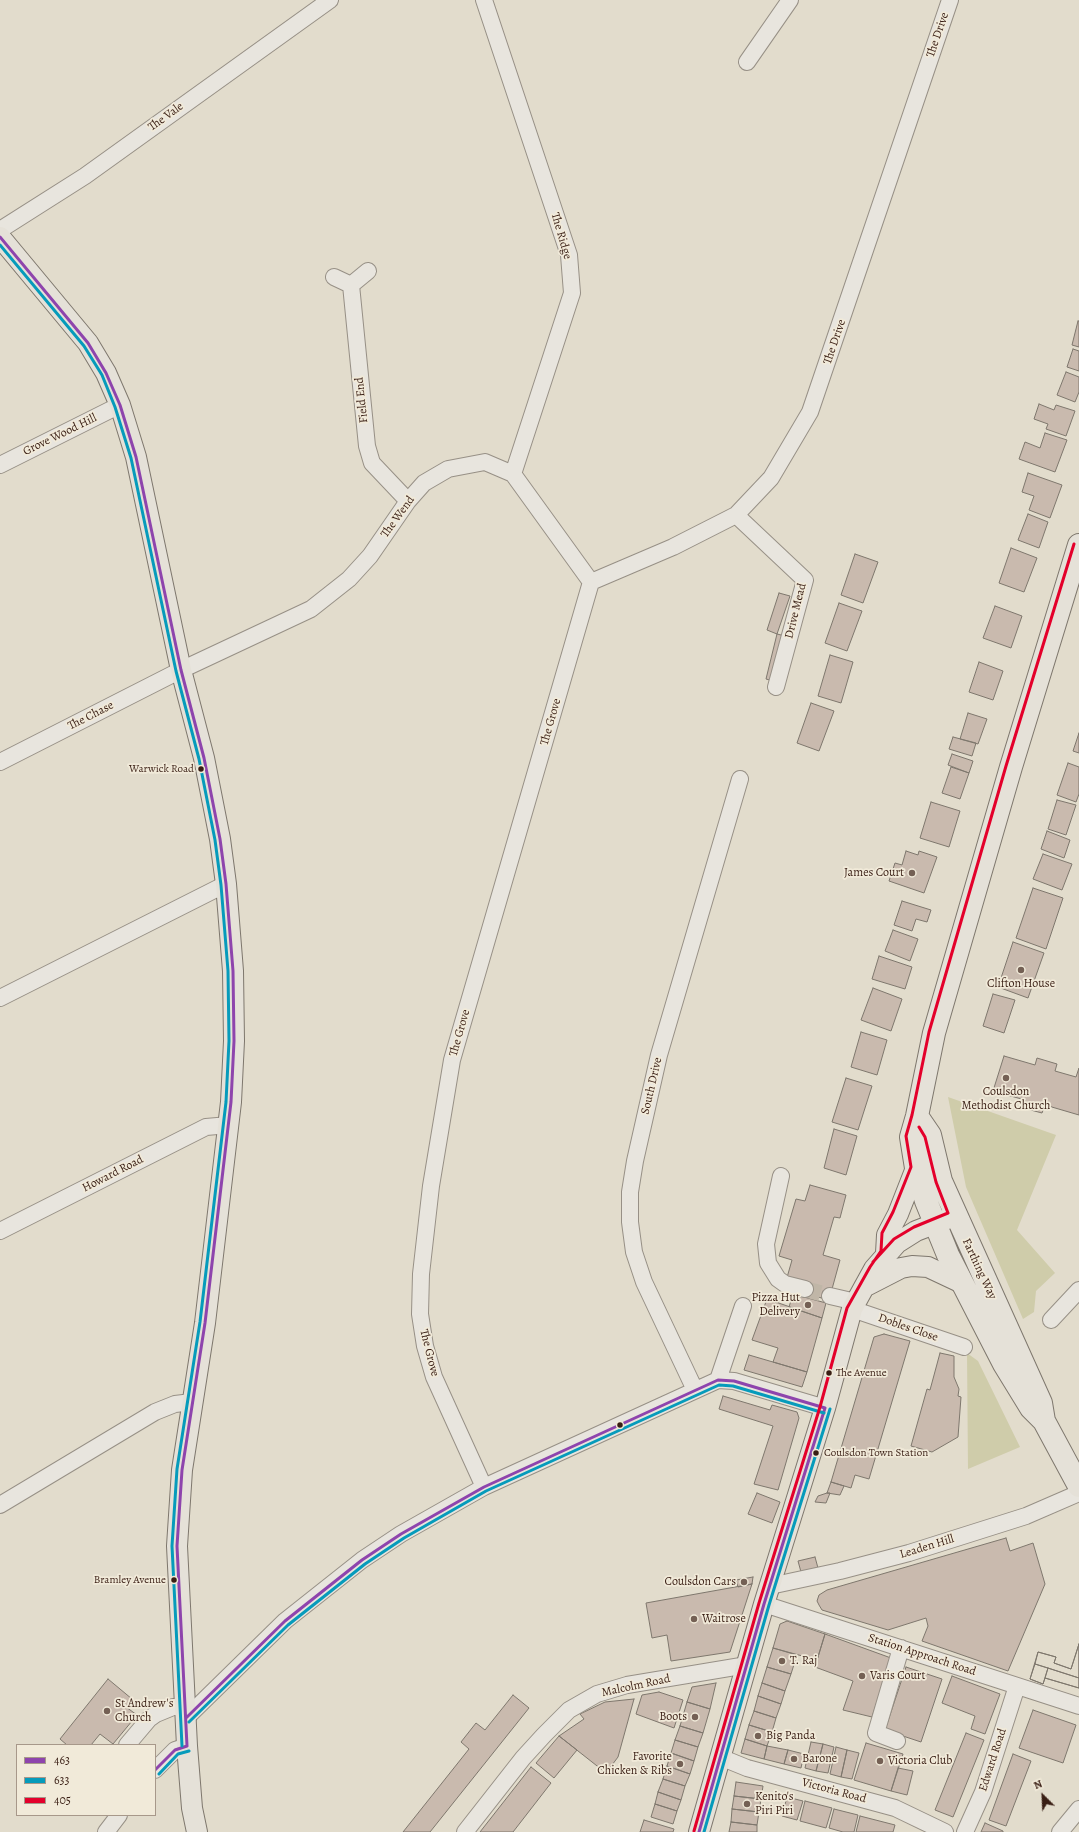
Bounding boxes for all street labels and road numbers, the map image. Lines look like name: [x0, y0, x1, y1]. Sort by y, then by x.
street label: The Drive: [924, 11, 952, 59]
street label: The Vale: [146, 99, 186, 135]
street label: The Ridge: [547, 211, 575, 261]
street label: The Drive: [821, 318, 849, 366]
street label: Field End: [352, 376, 372, 424]
street label: Grove Wood Hill: [21, 411, 99, 459]
street label: The Wend: [378, 493, 418, 541]
street label: Drive Mead: [782, 582, 810, 640]
street label: The Grove: [537, 697, 565, 747]
street label: The Chase: [66, 698, 116, 734]
street label: The Grove: [446, 1008, 474, 1058]
street label: South Drive: [638, 1056, 666, 1116]
street label: Howard Road: [80, 1152, 146, 1196]
street label: Farthing Way: [959, 1236, 999, 1302]
street label: Dobles Close: [876, 1311, 940, 1345]
street label: The Grove: [416, 1328, 442, 1378]
street label: Leaden Hill: [898, 1532, 956, 1562]
street label: Station Approach Road: [866, 1631, 978, 1679]
street label: Malcolm Road: [600, 1672, 672, 1700]
street label: Edward Road: [976, 1727, 1010, 1793]
street label: Victoria Road: [800, 1775, 868, 1807]

